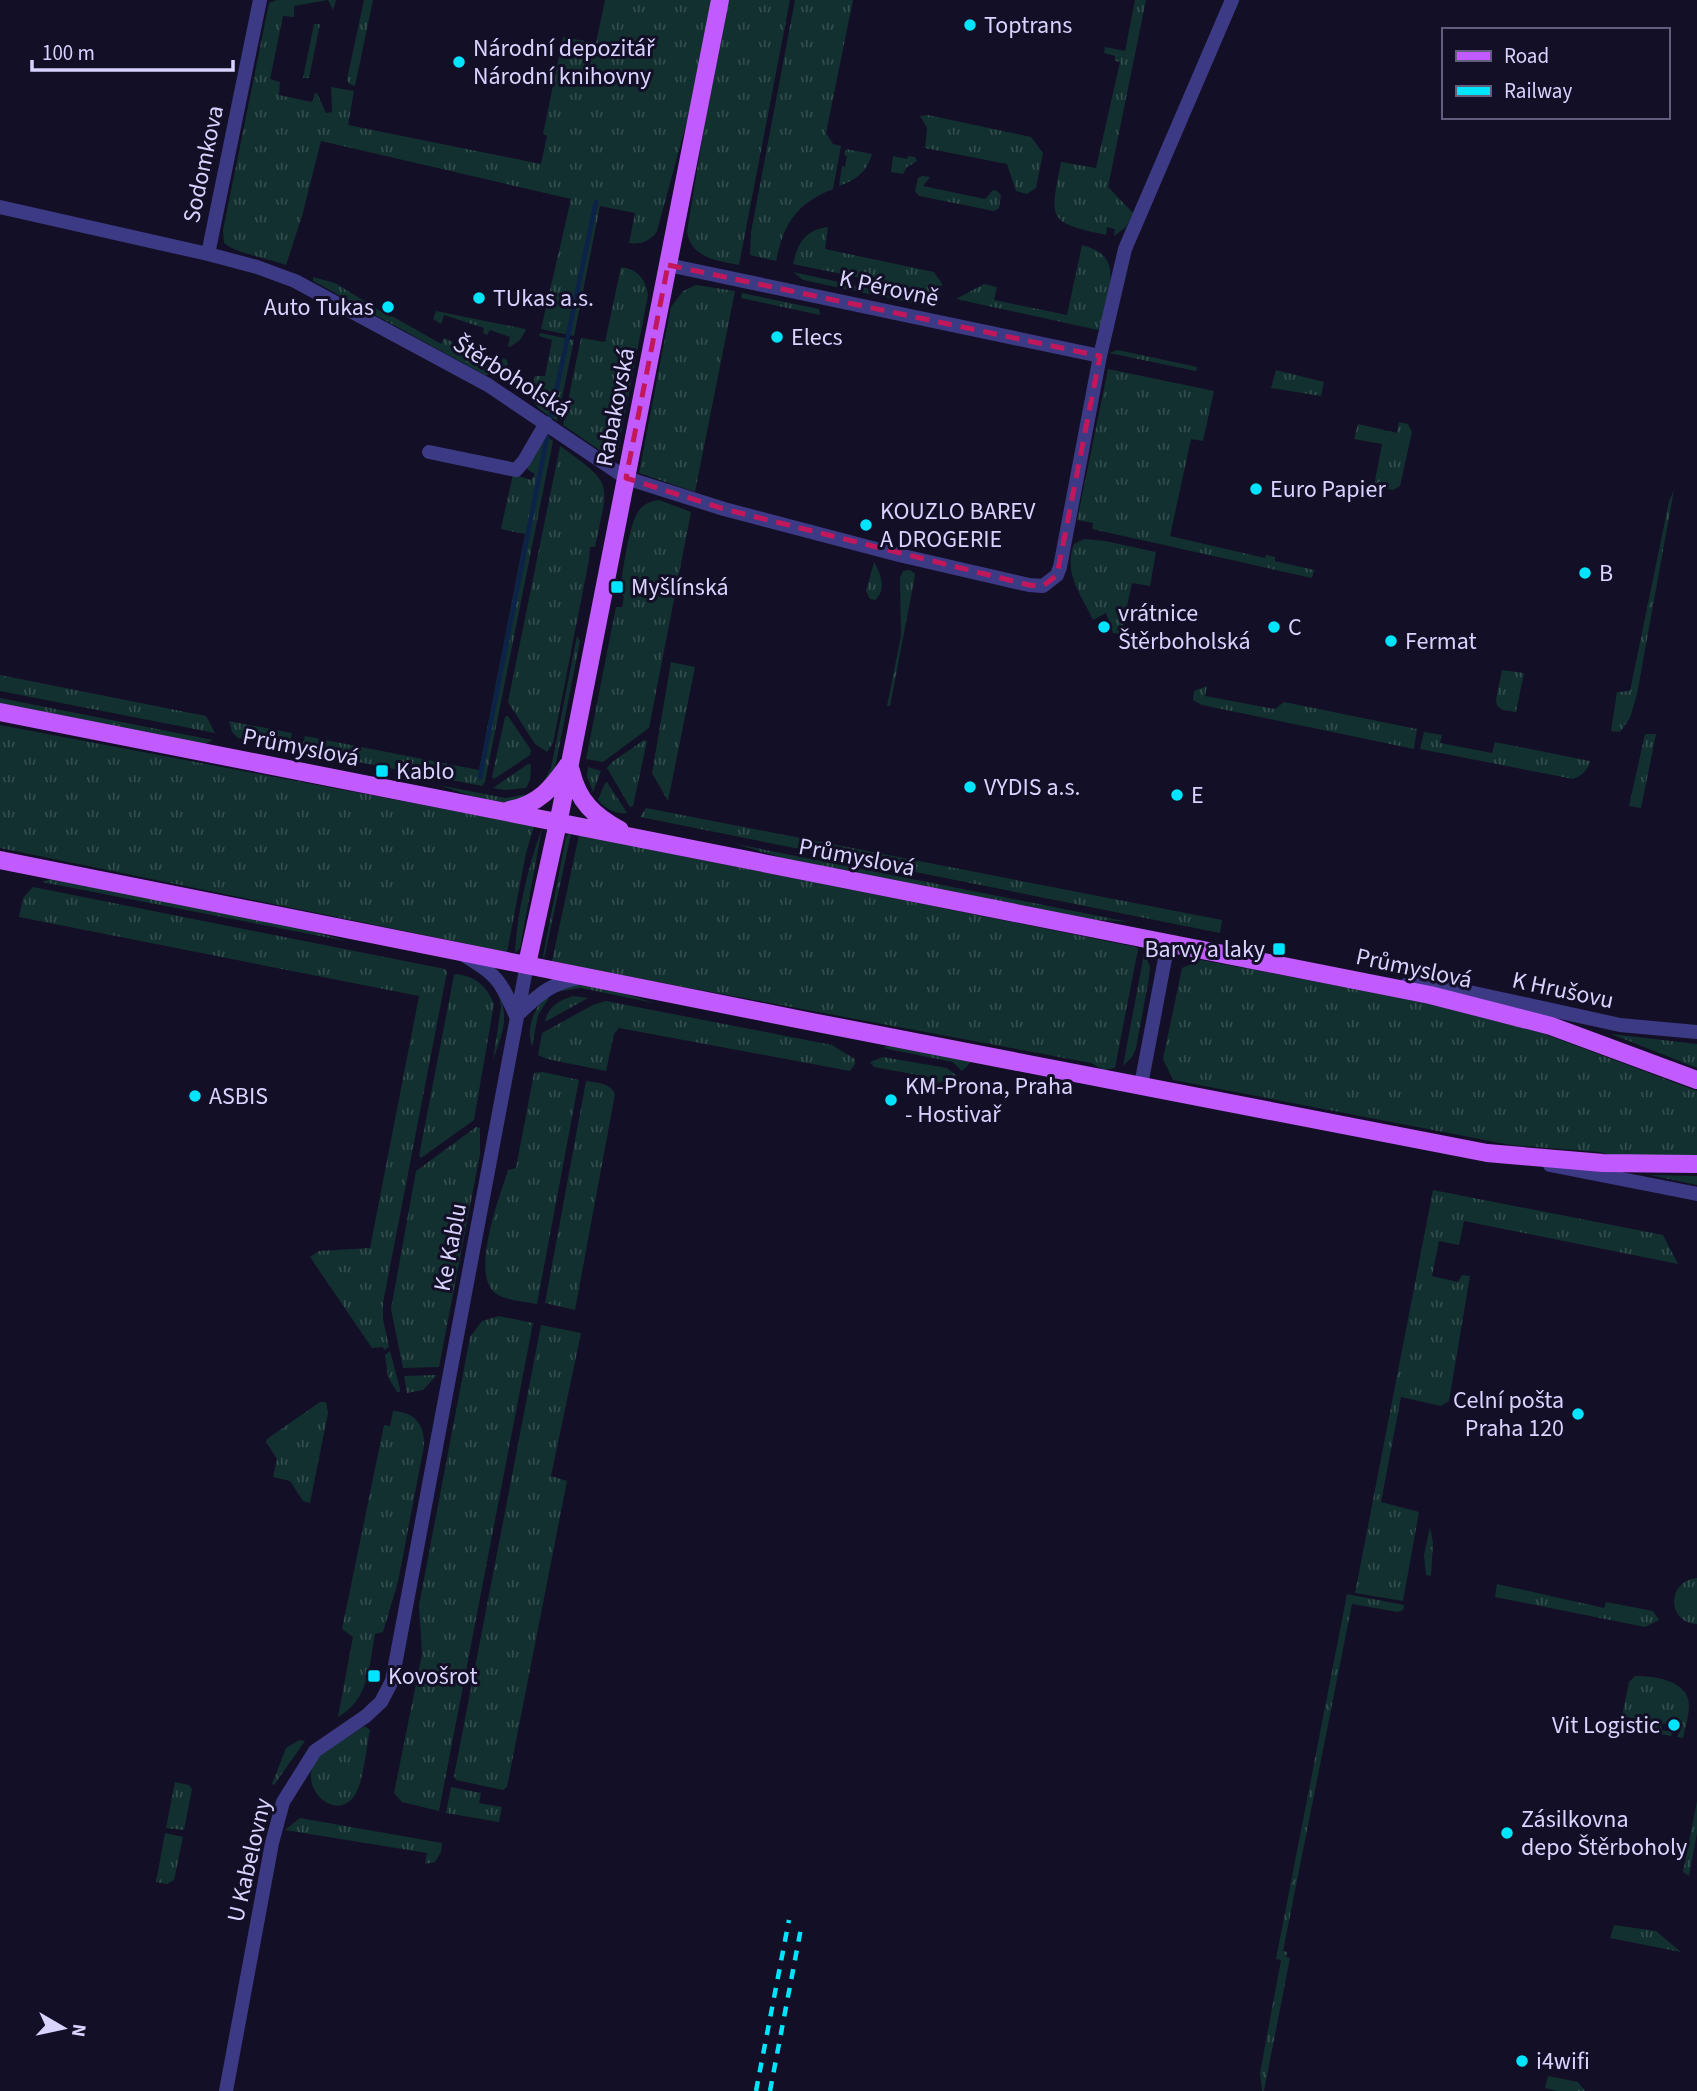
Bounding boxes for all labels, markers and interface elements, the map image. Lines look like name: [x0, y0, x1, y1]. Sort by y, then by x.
place label: Toptrans: [984, 8, 1072, 43]
marker: Toptrans: [962, 17, 978, 33]
scale bar: [32, 28, 233, 72]
legend: [1442, 28, 1669, 119]
place label: Národní depozitář Národní knihovny: [473, 31, 656, 94]
text: 100 m: [42, 38, 95, 68]
text: Road: [1504, 41, 1549, 71]
marker: Národní depozitář Národní knihovny: [451, 54, 467, 70]
text: Railway: [1504, 76, 1572, 106]
street label: Sodomkova: [174, 102, 233, 226]
street label: K Pérovně: [836, 261, 942, 316]
place label: TUkas a.s.: [493, 281, 594, 316]
place label: Auto Tukas: [264, 290, 374, 325]
marker: TUkas a.s.: [471, 290, 487, 306]
marker: Auto Tukas: [380, 299, 396, 315]
place label: Elecs: [791, 320, 843, 355]
street label: Štěrboholská: [446, 326, 577, 426]
marker: Elecs: [769, 329, 785, 345]
street label: Rabakovská: [587, 345, 644, 469]
place label: Euro Papier: [1270, 472, 1386, 507]
marker: Euro Papier: [1248, 481, 1264, 497]
place label: KOUZLO BAREV A DROGERIE: [880, 494, 1036, 557]
marker: KOUZLO BAREV A DROGERIE: [858, 517, 874, 533]
place label: B: [1599, 556, 1613, 591]
marker: B: [1577, 565, 1593, 581]
place label: Myšlínská: [631, 570, 729, 605]
marker: Myšlínská: [609, 579, 625, 595]
place label: vrátnice Štěrboholská: [1118, 596, 1251, 659]
place label: C: [1288, 610, 1302, 645]
marker: vrátnice Štěrboholská: [1096, 619, 1112, 635]
marker: C: [1266, 619, 1282, 635]
place label: Fermat: [1405, 624, 1477, 659]
marker: Fermat: [1383, 633, 1399, 649]
street label: Průmyslová: [240, 719, 362, 776]
place label: Kablo: [396, 754, 454, 789]
marker: Kablo: [374, 763, 390, 779]
place label: VYDIS a.s.: [984, 770, 1081, 805]
place label: E: [1191, 778, 1204, 813]
marker: VYDIS a.s.: [962, 779, 978, 795]
marker: E: [1169, 787, 1185, 803]
street label: Průmyslová: [796, 829, 918, 886]
place label: Barvy a laky: [1144, 932, 1265, 967]
street label: Průmyslová: [1353, 939, 1475, 998]
marker: Barvy a laky: [1271, 941, 1287, 957]
street label: K Hrušovu: [1509, 963, 1617, 1018]
place label: KM-Prona, Praha - Hostivař: [905, 1069, 1073, 1132]
place label: ASBIS: [209, 1079, 268, 1114]
marker: ASBIS: [187, 1088, 203, 1104]
marker: KM-Prona, Praha - Hostivař: [883, 1092, 899, 1108]
street label: Ke Kablu: [425, 1200, 476, 1294]
place label: Celní pošta Praha 120: [1453, 1383, 1564, 1446]
marker: Celní pošta Praha 120: [1570, 1406, 1586, 1422]
place label: Kovošrot: [388, 1659, 478, 1694]
marker: Kovošrot: [366, 1668, 382, 1684]
place label: Vit Logistic: [1552, 1708, 1660, 1743]
marker: Vit Logistic: [1666, 1717, 1682, 1733]
street label: U Kabelovny: [218, 1795, 281, 1925]
place label: Zásilkovna depo Štěrboholy: [1521, 1802, 1687, 1865]
marker: Zásilkovna depo Štěrboholy: [1499, 1825, 1515, 1841]
north arrow: [28, 1993, 98, 2063]
text: N: [64, 2022, 93, 2039]
place label: i4wifi: [1536, 2044, 1590, 2079]
marker: i4wifi: [1514, 2053, 1530, 2069]

